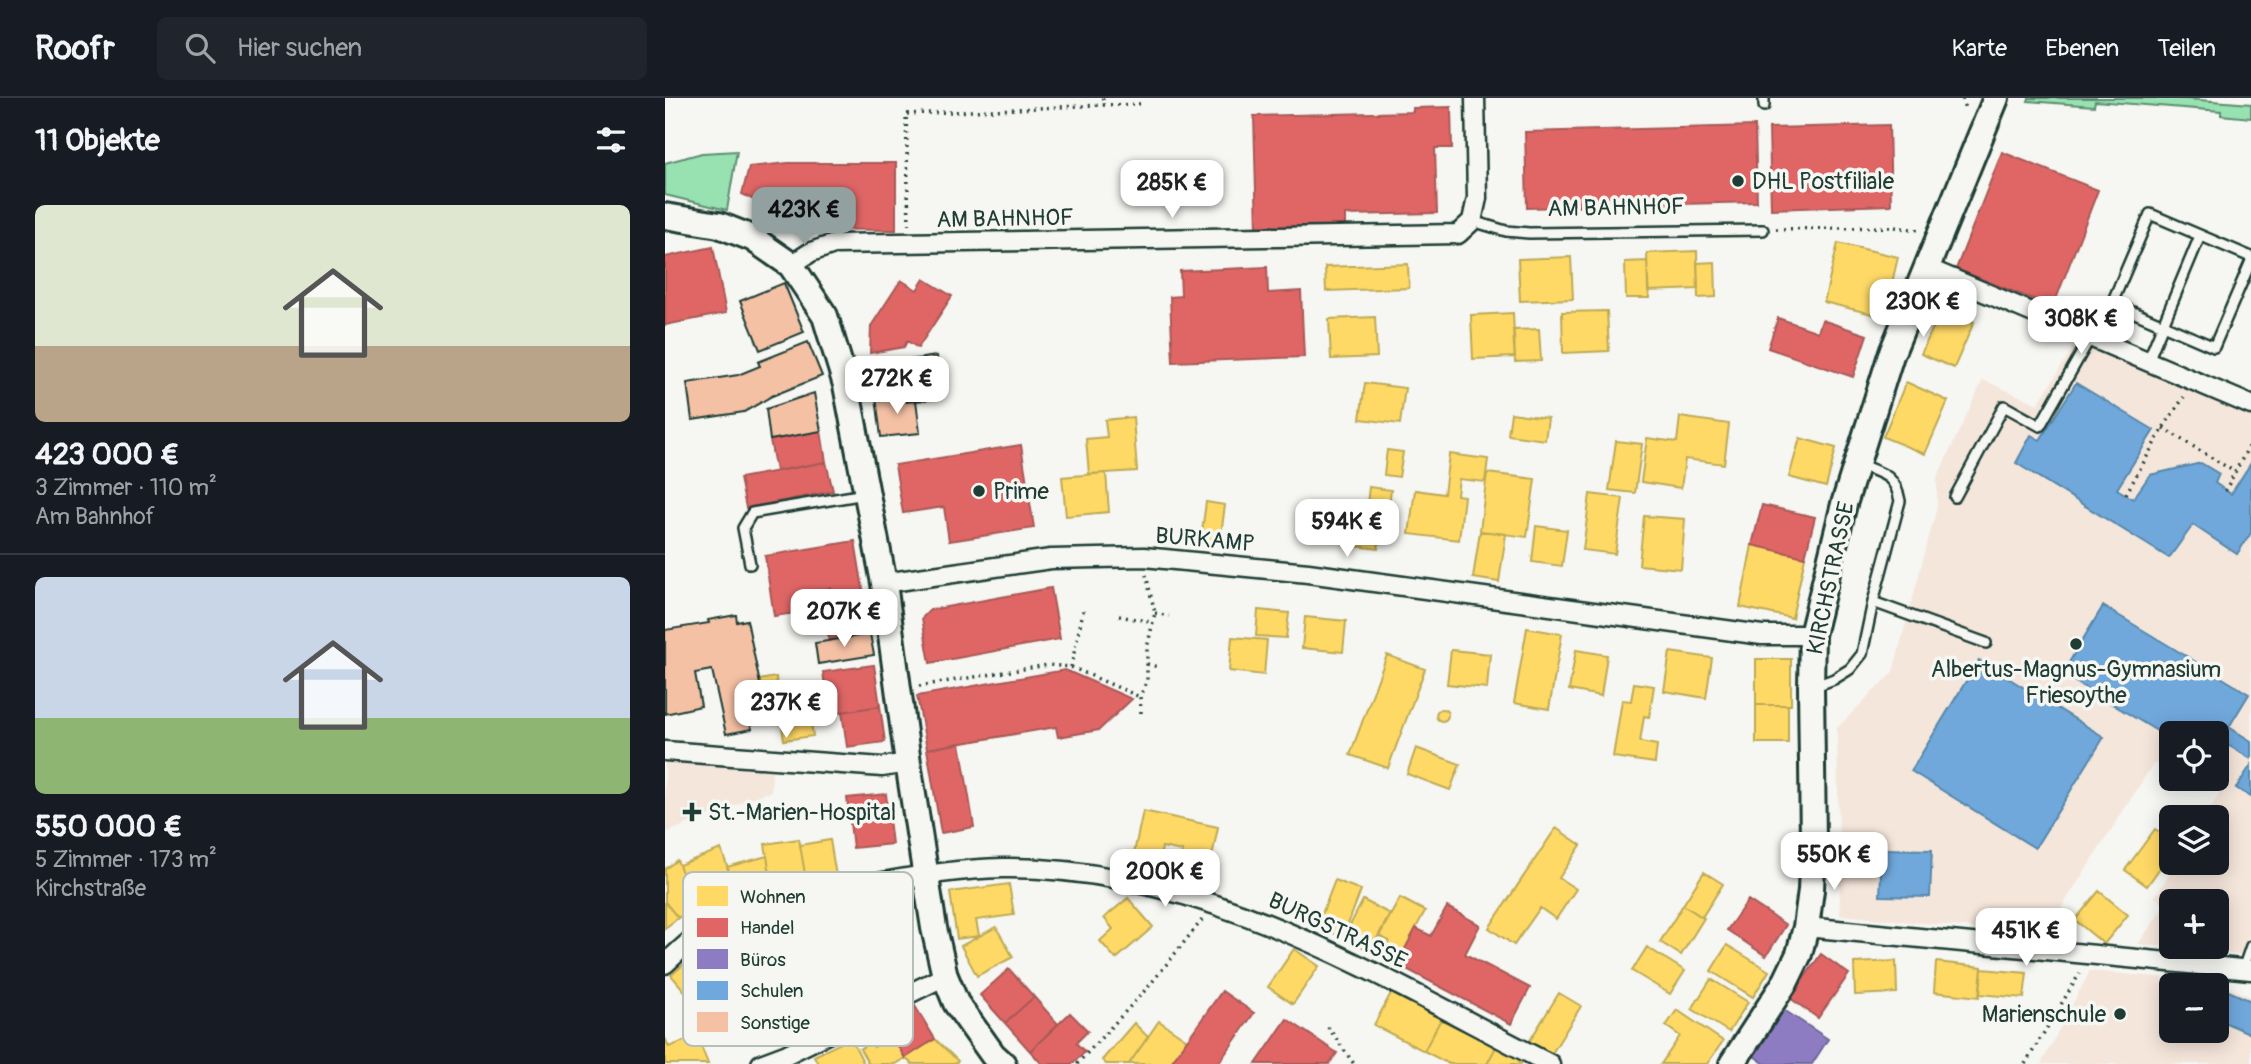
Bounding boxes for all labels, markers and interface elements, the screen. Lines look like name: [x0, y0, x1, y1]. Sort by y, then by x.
search box: [157, 17, 647, 80]
text: Roofr: [35, 28, 115, 69]
icon: search: [181, 29, 219, 67]
text: Hier suchen: [237, 32, 362, 64]
text: Karte: [1952, 34, 2007, 63]
text: Ebenen: [2045, 34, 2119, 63]
text: Teilen: [2157, 34, 2216, 63]
icon: filters: [592, 121, 630, 159]
text: 11 Objekte: [35, 122, 160, 159]
pin: 285K €: [1115, 160, 1229, 220]
place label: DHL Postfiliale: [1752, 167, 1895, 196]
text: 285K €: [1137, 168, 1207, 197]
marker: DHL Postfiliale: [1730, 173, 1746, 189]
pin: 423K €: [747, 188, 861, 247]
street label: AM BAHNHOF: [1547, 192, 1685, 223]
text: 423K €: [768, 195, 840, 224]
street label: AM BAHNHOF: [936, 203, 1074, 234]
icon: home: [270, 250, 396, 376]
pin: 230K €: [1866, 280, 1980, 339]
text: 230K €: [1886, 287, 1960, 316]
pin: 308K €: [2024, 296, 2138, 356]
text: 308K €: [2044, 304, 2118, 333]
pin: 272K €: [840, 356, 954, 416]
text: 272K €: [861, 364, 933, 393]
text: 423 000 €: [35, 436, 179, 473]
text: 3 Zimmer · 110 m²: [35, 473, 217, 502]
place label: Prime: [993, 477, 1049, 506]
marker: Prime: [971, 483, 987, 499]
street label: KIRCHSTRASSE: [1800, 499, 1861, 657]
pin: 594K €: [1290, 500, 1404, 559]
text: Am Bahnhof: [35, 502, 155, 531]
text: 594K €: [1311, 507, 1383, 536]
street label: BURKAMP: [1154, 521, 1256, 558]
pin: 207K €: [787, 589, 901, 649]
text: 207K €: [807, 597, 881, 626]
icon: home: [270, 622, 396, 748]
marker: Albertus-Magnus-Gymnasium Friesoythe: [2068, 636, 2084, 652]
place label: Albertus-Magnus-Gymnasium Friesoythe: [1931, 655, 2221, 710]
pin: 237K €: [729, 680, 843, 740]
text: 237K €: [750, 688, 822, 717]
map controls: [2159, 721, 2229, 1043]
button: locate: [2159, 721, 2229, 791]
place label: St.-Marien-Hospital: [708, 798, 896, 827]
marker: St.-Marien-Hospital: [682, 802, 702, 822]
button: layers: [2159, 805, 2229, 875]
text: 550 000 €: [35, 808, 182, 845]
pin: 550K €: [1777, 832, 1891, 892]
text: 550K €: [1797, 840, 1871, 869]
text: 5 Zimmer · 173 m²: [35, 845, 217, 874]
pin: 200K €: [1108, 850, 1222, 909]
text: 200K €: [1126, 857, 1204, 886]
legend: [683, 872, 913, 1046]
text: Kirchstraße: [35, 874, 146, 903]
text: Wohnen: [740, 885, 806, 909]
street label: BURGSTRASSE: [1264, 886, 1412, 975]
button: +: [2159, 889, 2229, 959]
pin: 451K €: [1969, 908, 2083, 968]
text: Handel: [740, 916, 794, 940]
text: 451K €: [1992, 916, 2060, 945]
text: Büros: [740, 948, 786, 972]
button: −: [2159, 973, 2229, 1043]
text: Schulen: [740, 979, 803, 1003]
place label: Marienschule: [1982, 1000, 2107, 1029]
marker: Marienschule: [2112, 1006, 2128, 1022]
text: Sonstige: [740, 1011, 811, 1035]

